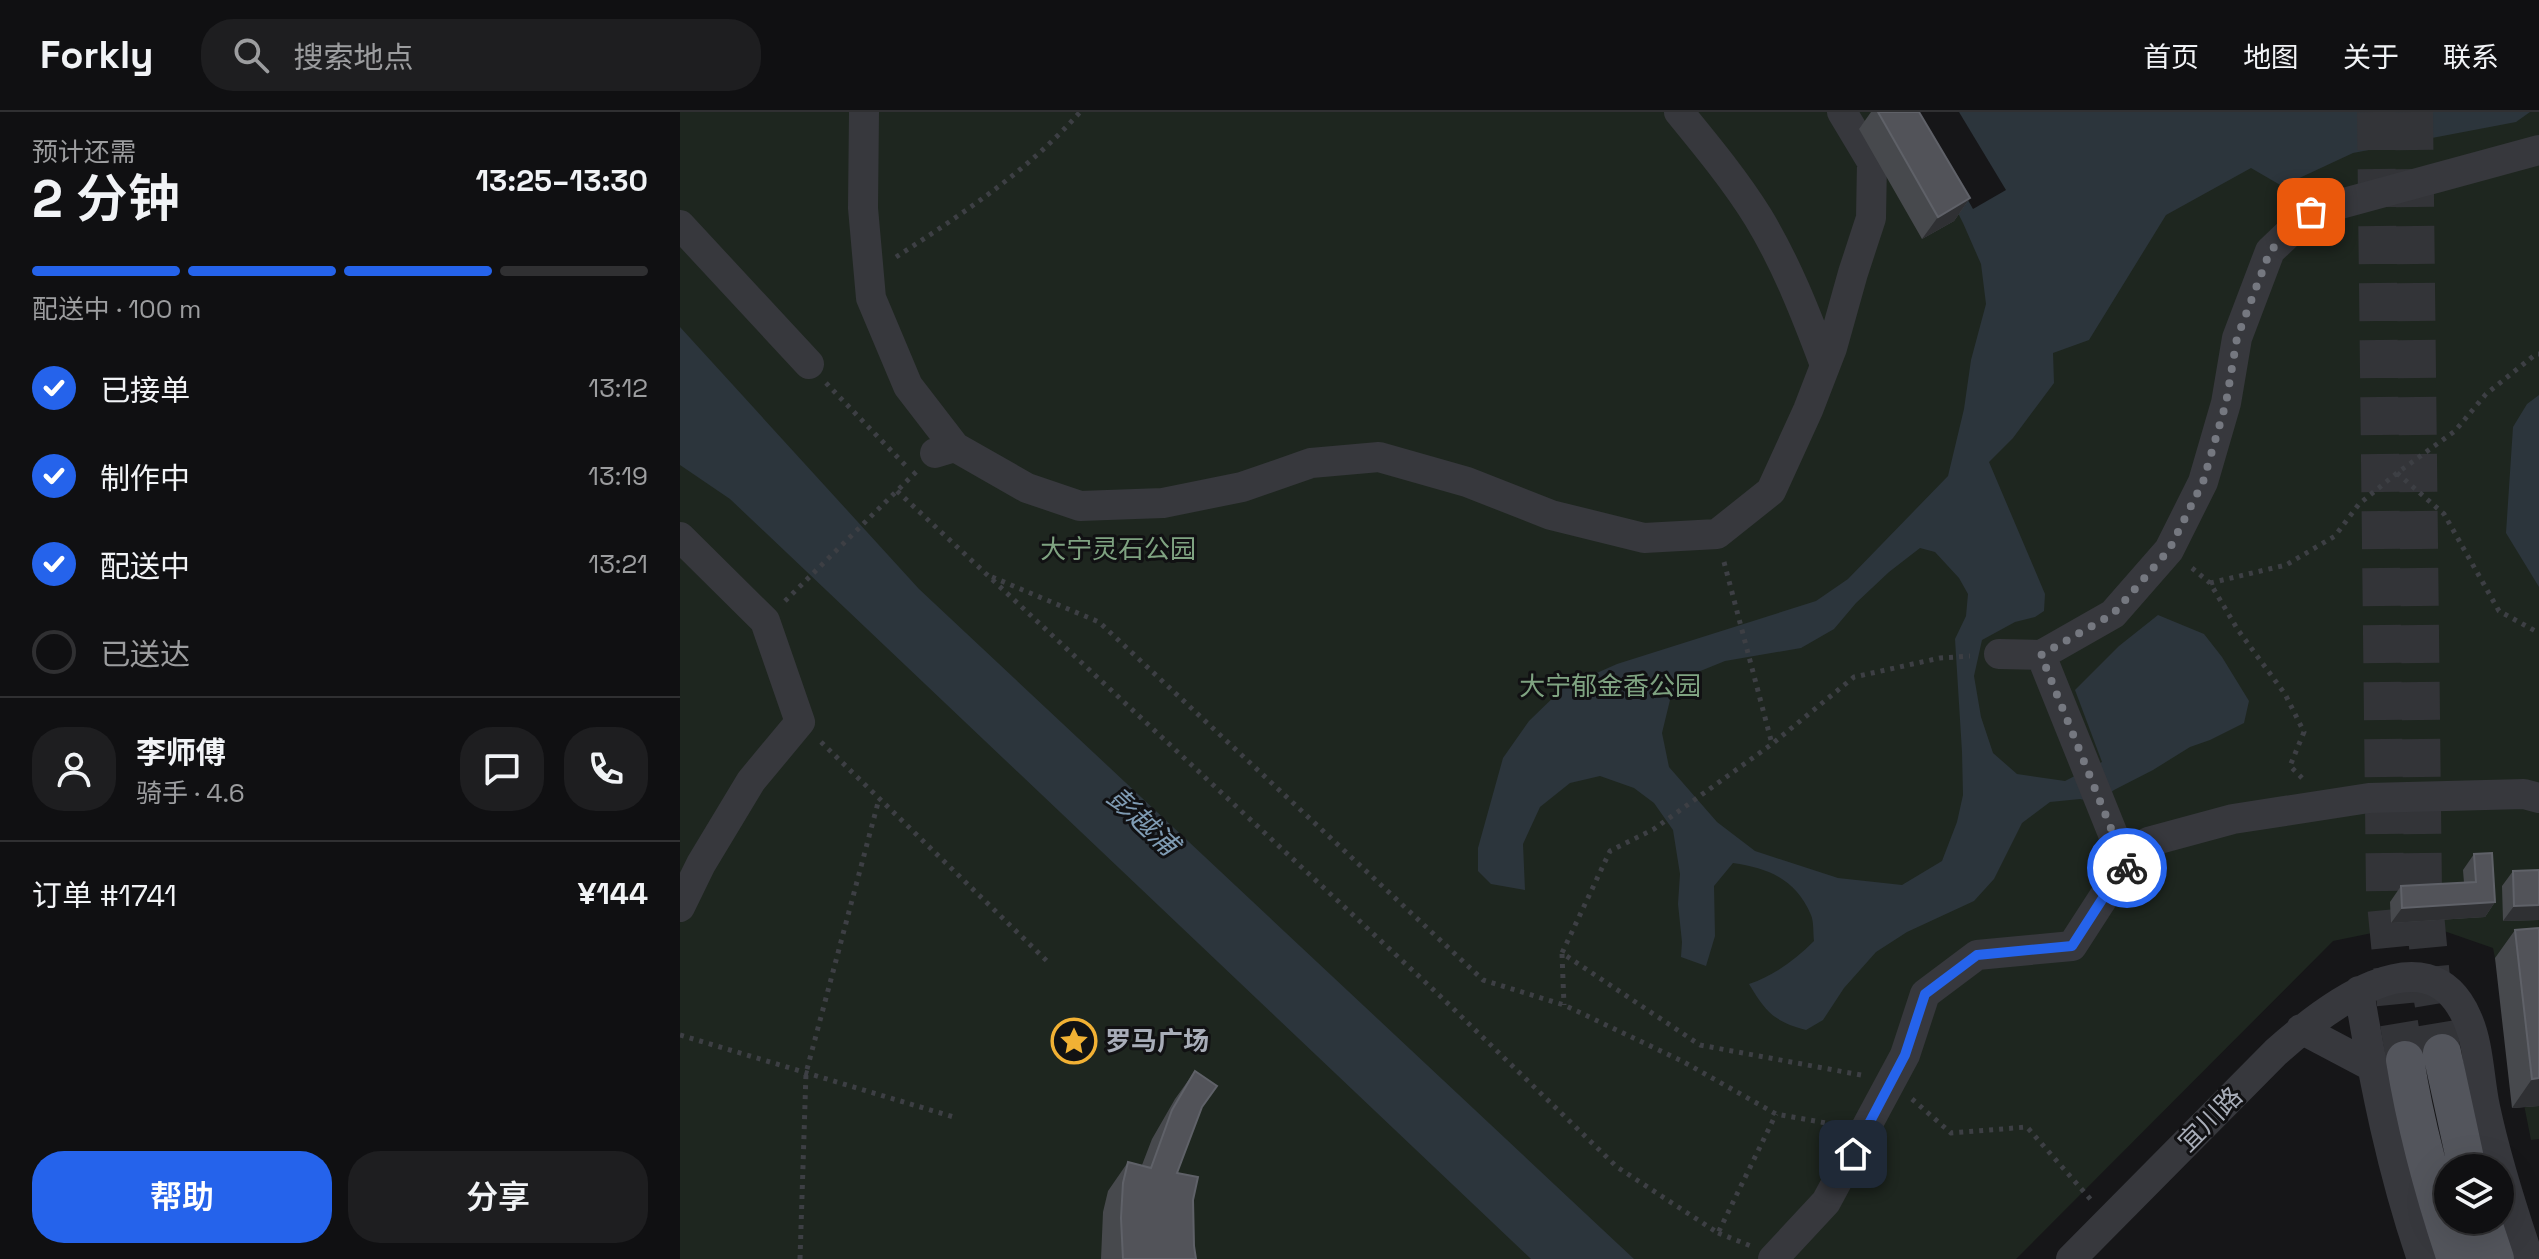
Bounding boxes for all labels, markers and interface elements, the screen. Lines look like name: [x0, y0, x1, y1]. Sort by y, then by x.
search box: [201, 19, 761, 91]
text: Forkly: [40, 31, 153, 79]
icon: search: [229, 33, 273, 77]
text: 搜索地点: [293, 38, 413, 77]
text: 首页: [2143, 39, 2199, 75]
text: 地图: [2243, 39, 2299, 75]
text: 关于: [2343, 39, 2399, 75]
text: 联系: [2443, 39, 2499, 75]
text: 预计还需: [32, 135, 136, 169]
text: 13:25–13:30: [476, 161, 648, 200]
text: 2 分钟: [32, 166, 180, 232]
pin: [2277, 178, 2345, 246]
icon: bag: [2289, 190, 2333, 234]
text: 配送中 · 100 m: [32, 292, 201, 326]
icon: check: [32, 366, 76, 410]
text: 已接单: [100, 371, 190, 410]
text: 13:12: [588, 371, 648, 405]
icon: check: [32, 454, 76, 498]
text: 制作中: [100, 459, 190, 498]
text: 13:19: [588, 459, 648, 493]
park label: 大宁灵石公园: [1040, 532, 1196, 566]
icon: check: [32, 542, 76, 586]
text: 配送中: [100, 547, 190, 586]
text: 13:21: [588, 547, 648, 581]
text: 已送达: [100, 635, 190, 674]
park label: 大宁郁金香公园: [1519, 669, 1701, 703]
button: person: [32, 727, 116, 811]
button: chat: [460, 727, 544, 811]
button: phone: [564, 727, 648, 811]
text: 李师傅: [136, 733, 226, 772]
text: 骑手 · 4.6: [136, 776, 245, 810]
water label: 彭越浦: [1100, 779, 1189, 866]
courier: [2087, 828, 2167, 908]
icon: bike: [2105, 846, 2149, 890]
text: ¥144: [578, 874, 648, 913]
text: 订单 #1741: [32, 876, 177, 915]
place icon: 罗马广场: [1050, 1017, 1098, 1065]
place label: 罗马广场: [1105, 1024, 1209, 1058]
street label: 宜川路: [2170, 1079, 2250, 1159]
pin: [1819, 1120, 1887, 1188]
icon: home: [1831, 1132, 1875, 1176]
button: 帮助: [32, 1151, 332, 1243]
button: 分享: [348, 1151, 648, 1243]
map controls: [2434, 1154, 2514, 1234]
button: layers: [2434, 1154, 2514, 1234]

